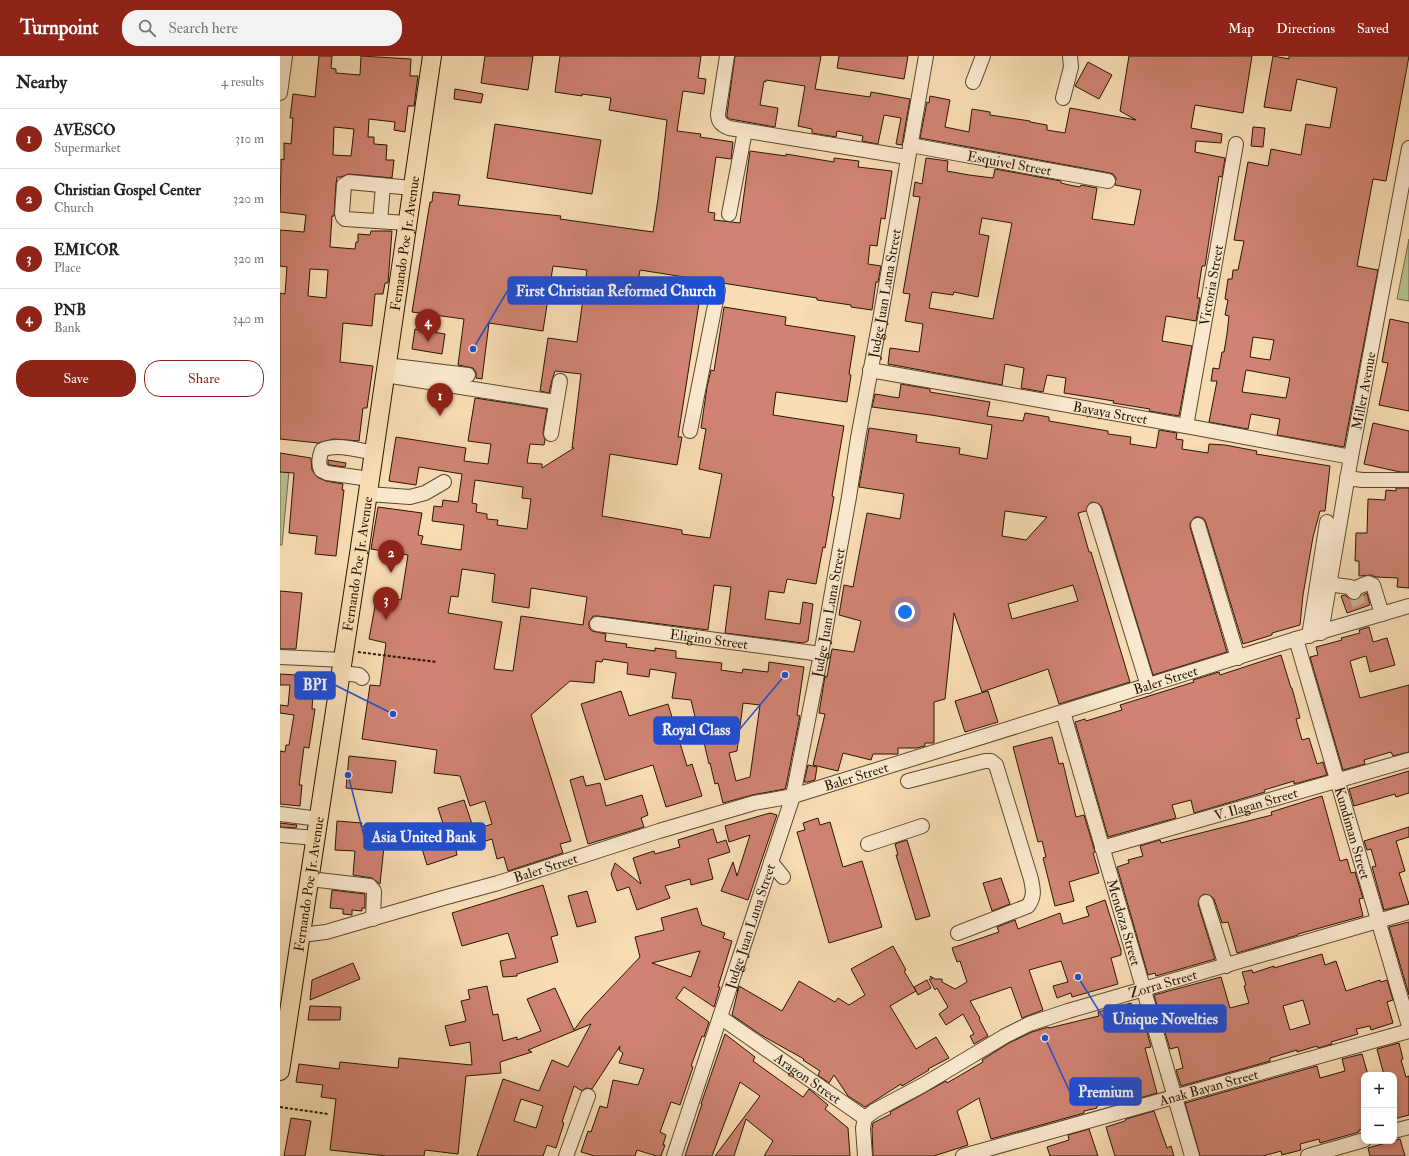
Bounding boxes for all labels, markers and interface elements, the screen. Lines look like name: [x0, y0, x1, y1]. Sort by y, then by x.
search box: [122, 10, 402, 46]
text: Turnpoint: [20, 16, 98, 40]
icon: search: [136, 17, 158, 39]
text: Search here: [168, 19, 238, 38]
text: Map: [1228, 20, 1254, 37]
text: Directions: [1276, 20, 1335, 37]
text: Saved: [1357, 20, 1389, 37]
text: Nearby: [16, 72, 67, 93]
text: 4 results: [221, 74, 264, 90]
text: AVESCO: [54, 121, 116, 140]
text: 1: [27, 131, 31, 147]
text: 310 m: [235, 131, 264, 147]
text: Supermarket: [54, 140, 121, 156]
street label: Esquivel Street: [966, 148, 1053, 180]
street label: Fernando Poe Jr. Avenue: [387, 175, 423, 312]
text: Christian Gospel Center: [54, 181, 201, 200]
text: 2: [26, 191, 32, 207]
text: 320 m: [233, 191, 264, 207]
text: Church: [54, 200, 94, 216]
street label: Judge Juan Luna Street: [865, 227, 905, 361]
text: EMICOR: [54, 241, 119, 260]
street label: Victoria Street: [1196, 243, 1227, 327]
text: 3: [27, 251, 32, 267]
text: 320 m: [233, 251, 264, 267]
text: Place: [54, 260, 81, 276]
callout: First Christian Reformed Church: [508, 277, 724, 304]
text: First Christian Reformed Church: [516, 282, 716, 301]
text: PNB: [54, 301, 86, 320]
pin: 4: [415, 309, 441, 342]
text: 4: [25, 311, 33, 327]
text: 340 m: [233, 311, 264, 327]
text: Bank: [54, 320, 81, 336]
street label: Miller Avenue: [1348, 350, 1380, 431]
button: Save: [16, 360, 136, 397]
button: Share: [144, 360, 264, 397]
pin: 1: [427, 383, 453, 416]
street label: Bayaya Street: [1072, 398, 1149, 428]
street label: Fernando Poe Jr. Avenue: [339, 495, 376, 633]
pin: 2: [378, 540, 404, 573]
street label: Judge Juan Luna Street: [808, 546, 849, 680]
pin: 3: [373, 587, 399, 620]
your location: [895, 602, 915, 622]
street label: Eligino Street: [669, 626, 750, 653]
street label: Baler Street: [1131, 662, 1200, 698]
callout: BPI: [295, 672, 335, 699]
text: BPI: [303, 676, 327, 695]
callout: Royal Class: [654, 717, 739, 744]
text: Royal Class: [662, 721, 730, 741]
street label: Baler Street: [822, 759, 891, 795]
street label: V. Ilagan Street: [1212, 784, 1300, 824]
street label: Kundiman Street: [1331, 785, 1374, 882]
street label: Fernando Poe Jr. Avenue: [290, 815, 328, 953]
callout: Asia United Bank: [364, 823, 485, 850]
text: Asia United Bank: [371, 828, 477, 847]
street label: Baler Street: [512, 850, 580, 886]
street label: Judge Juan Luna Street: [721, 861, 779, 992]
street label: Mendoza Street: [1103, 877, 1144, 968]
street label: Zorra Street: [1127, 966, 1199, 1002]
callout: Unique Novelties: [1104, 1005, 1226, 1032]
text: Unique Novelties: [1112, 1010, 1218, 1030]
street label: Aragon Street: [770, 1049, 845, 1108]
street label: Anak Bayan Street: [1156, 1066, 1261, 1110]
map controls: [1361, 1072, 1397, 1144]
button: +: [1361, 1072, 1397, 1108]
callout: Premium: [1070, 1078, 1141, 1105]
text: Premium: [1078, 1083, 1134, 1102]
button: −: [1361, 1108, 1397, 1144]

